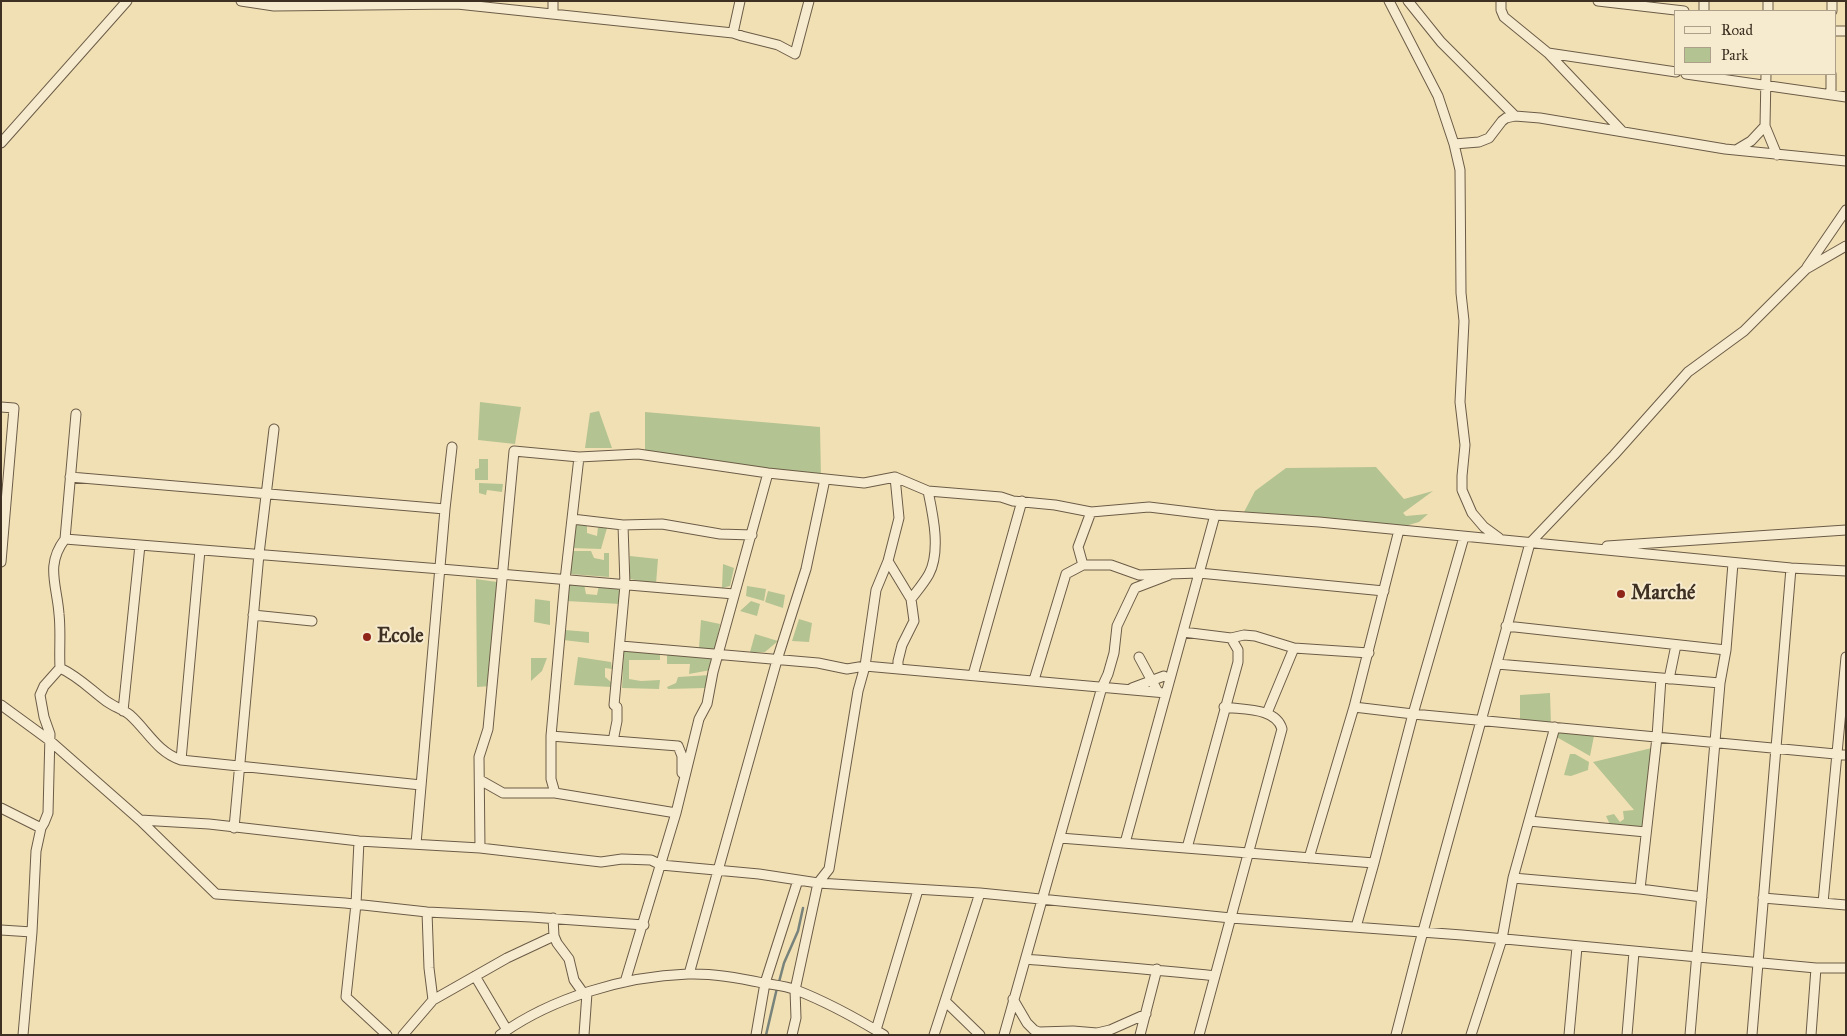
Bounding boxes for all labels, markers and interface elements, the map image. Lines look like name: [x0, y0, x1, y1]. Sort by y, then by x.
legend: [1674, 10, 1837, 75]
text: Road: [1721, 21, 1753, 39]
text: Park: [1721, 46, 1748, 64]
place label: Marché: [1631, 582, 1695, 606]
marker: Marché: [1615, 588, 1627, 600]
place label: Ecole: [377, 625, 424, 649]
marker: Ecole: [361, 631, 373, 643]

